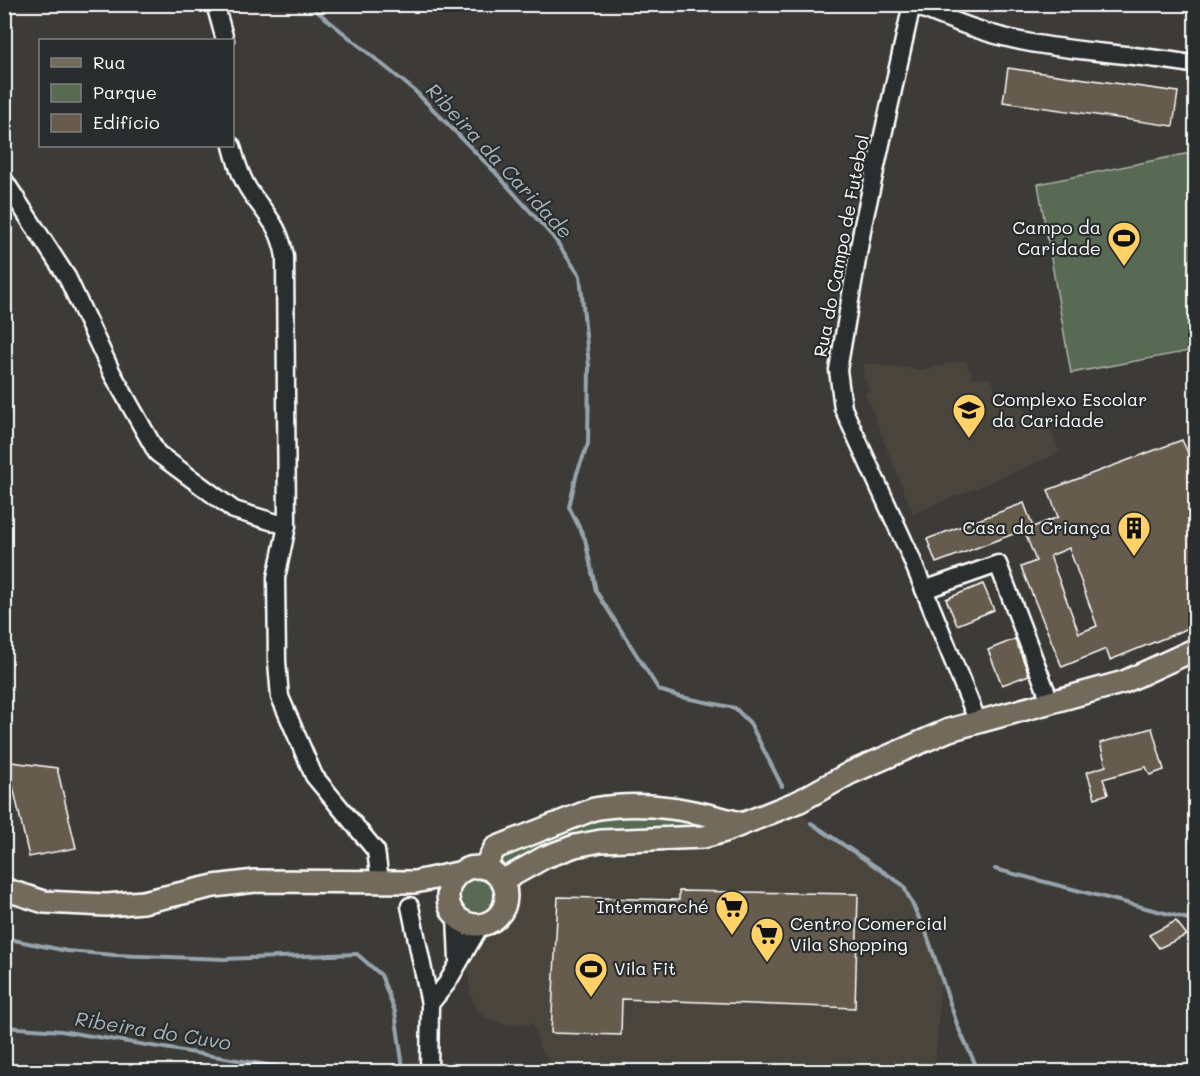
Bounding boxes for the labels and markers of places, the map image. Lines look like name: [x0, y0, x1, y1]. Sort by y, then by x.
place label: Campo da Caridade: [1012, 215, 1101, 260]
sports icon: Campo da Caridade: [1106, 220, 1142, 267]
place label: Complexo Escolar da Caridade: [992, 387, 1147, 432]
school or university icon: Complexo Escolar da Caridade: [951, 392, 987, 439]
building icon: Casa da Criança: [1116, 510, 1152, 557]
place label: Casa da Criança: [962, 515, 1111, 539]
supermarket icon: Intermarché: [714, 889, 750, 936]
place label: Intermarché: [597, 894, 709, 918]
place label: Centro Comercial Vila Shopping: [790, 911, 947, 956]
supermarket icon: Centro Comercial Vila Shopping: [749, 916, 785, 963]
sports icon: Vila Fit: [573, 951, 609, 998]
place label: Vila Fit: [614, 956, 676, 980]

